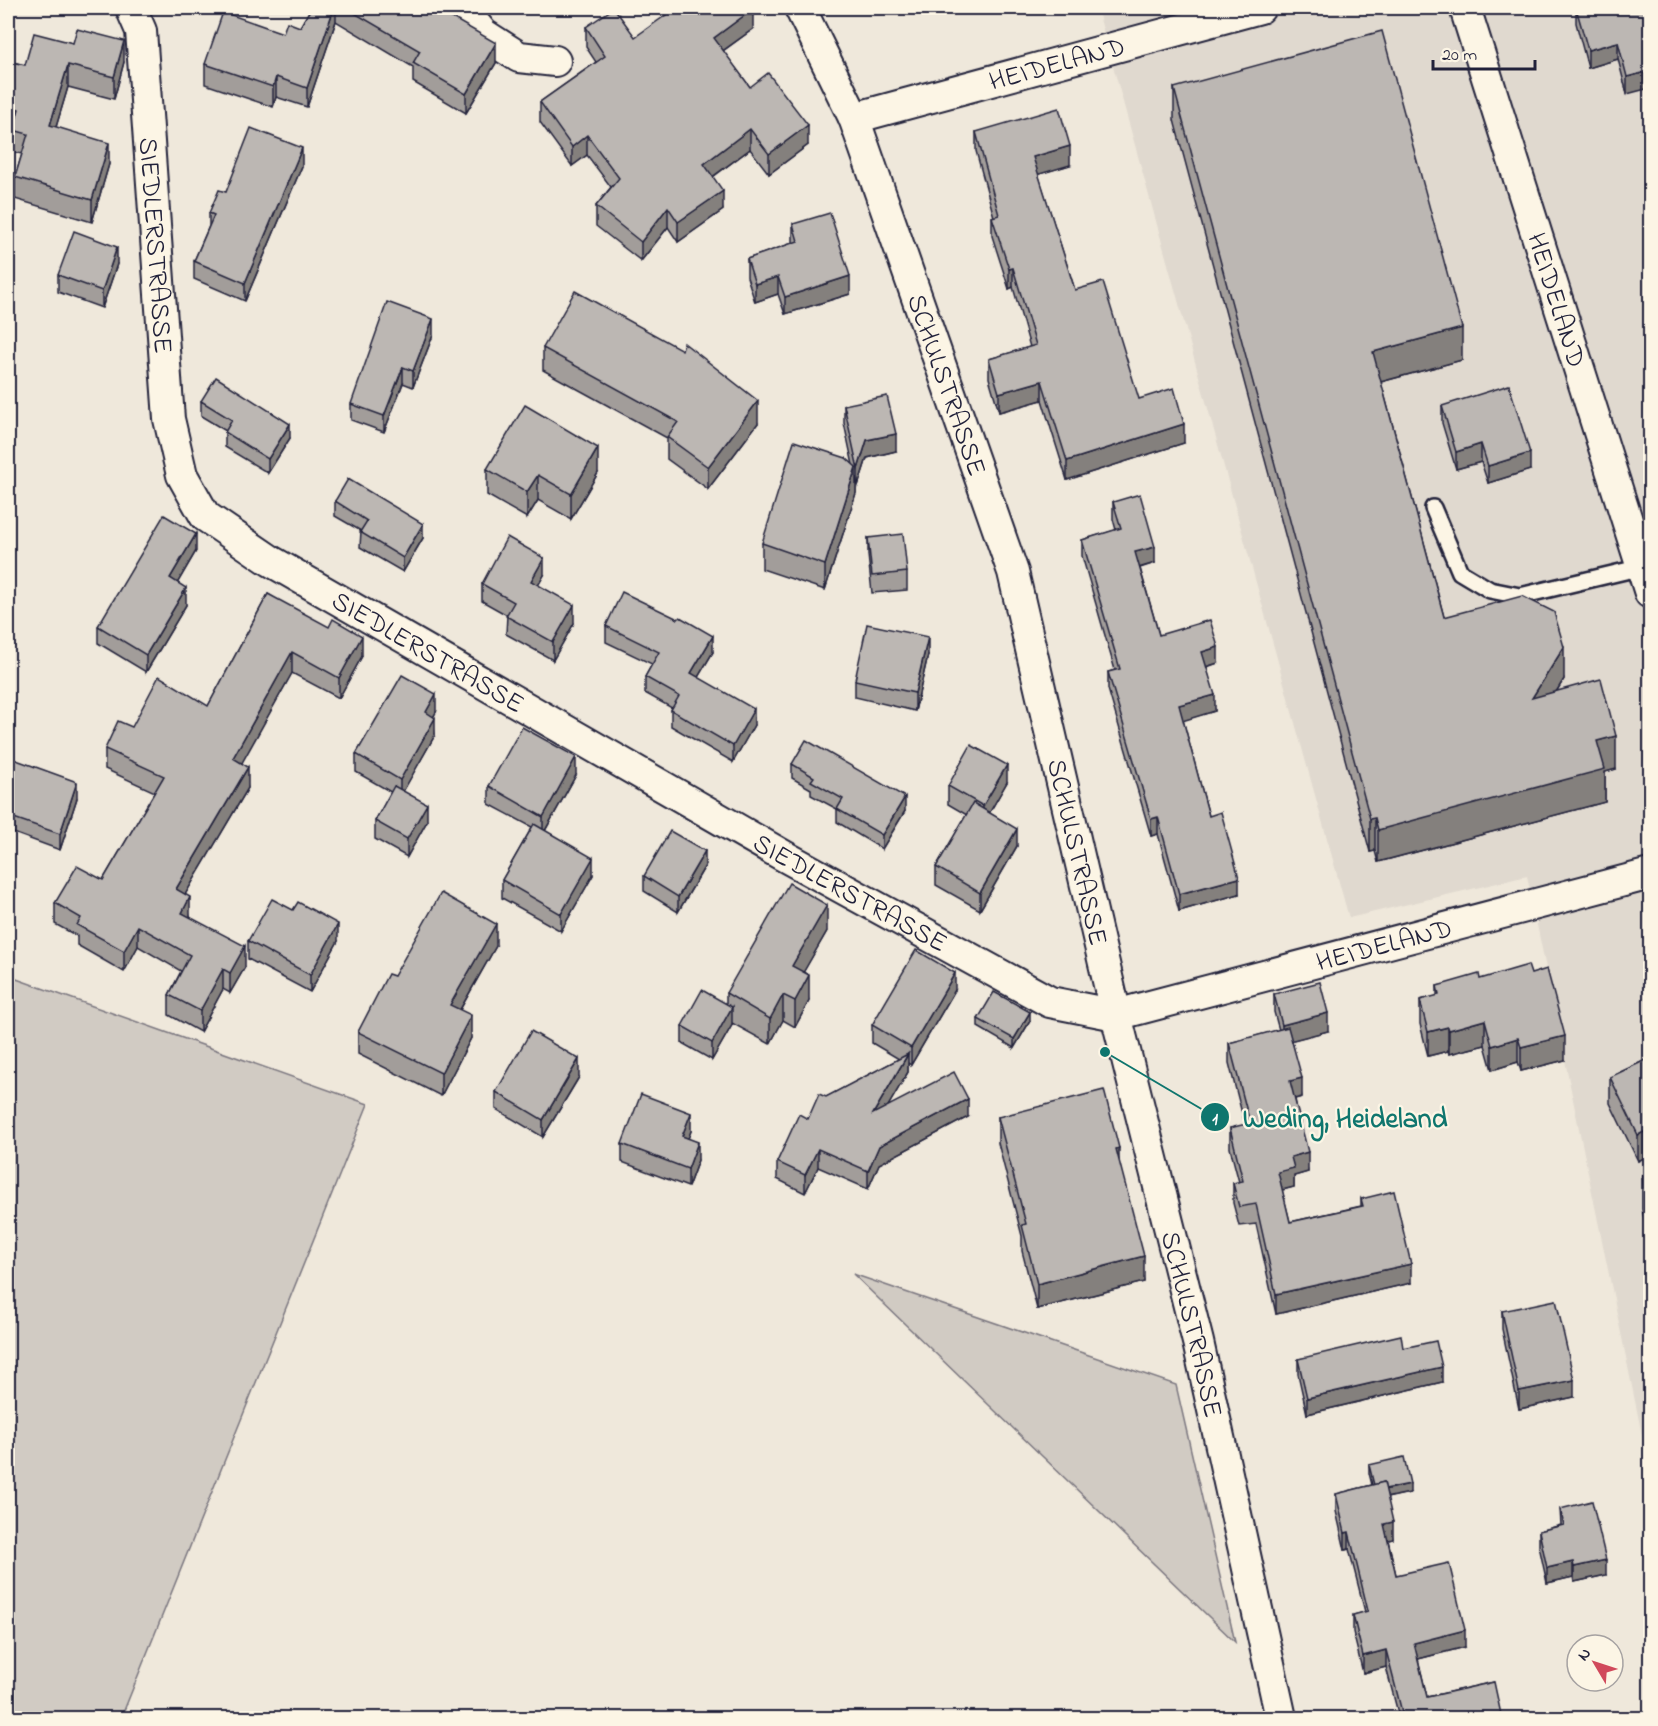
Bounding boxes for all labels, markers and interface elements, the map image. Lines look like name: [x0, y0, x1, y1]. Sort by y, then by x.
street label: HEIDELAND: [985, 28, 1130, 103]
scale bar: [1433, 33, 1535, 71]
text: 20 m: [1442, 43, 1477, 69]
street label: SIEDLERSTRASSE: [127, 136, 181, 355]
street label: HEIDELAND: [1515, 228, 1594, 373]
street label: SCHULSTRASSE: [895, 289, 995, 482]
street label: SIEDLERSTRASSE: [323, 583, 531, 725]
street label: SCHULSTRASSE: [1035, 755, 1116, 950]
street label: SIEDLERSTRASSE: [745, 825, 954, 964]
street label: HEIDELAND: [1312, 910, 1457, 983]
callout: Weding, Heideland: [1200, 1094, 1459, 1140]
text: Weding, Heideland: [1243, 1100, 1448, 1142]
text: 1: [1212, 1107, 1218, 1133]
street label: SCHULSTRASSE: [1149, 1228, 1231, 1422]
north arrow: [1565, 1633, 1625, 1693]
text: N: [1572, 1643, 1598, 1667]

